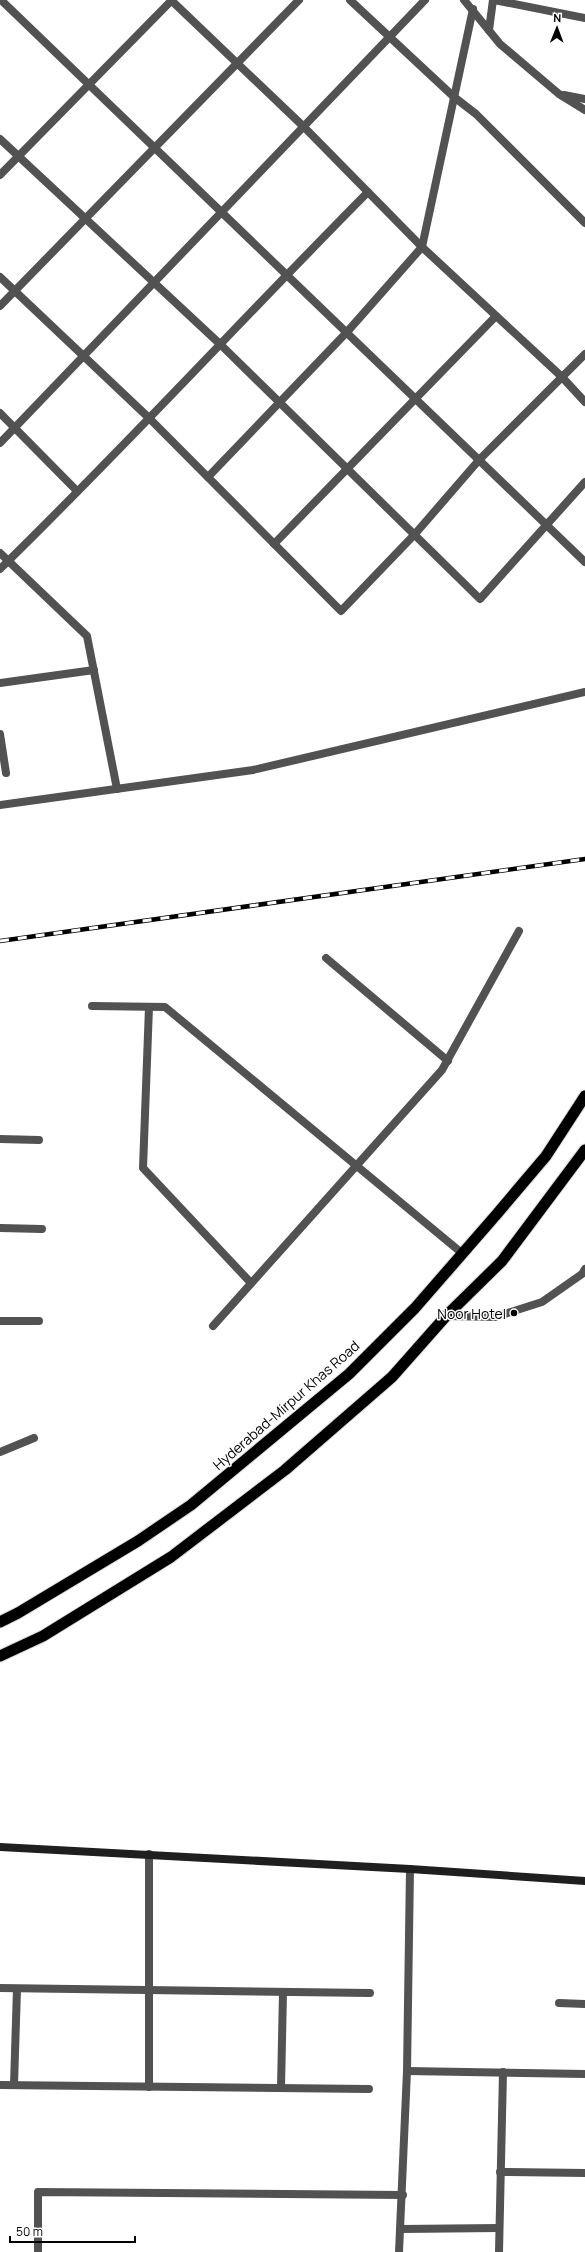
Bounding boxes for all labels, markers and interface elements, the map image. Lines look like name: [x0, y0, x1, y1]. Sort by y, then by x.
north arrow: [537, 8, 577, 48]
text: N: [553, 10, 561, 25]
place label: Noor Hotel: [437, 1304, 506, 1323]
marker: Noor Hotel: [509, 1308, 519, 1318]
street label: Hyderabad-Mirpur Khas Road: [209, 1336, 363, 1474]
scale bar: [10, 2218, 135, 2244]
text: 50 m: [16, 2223, 43, 2240]

